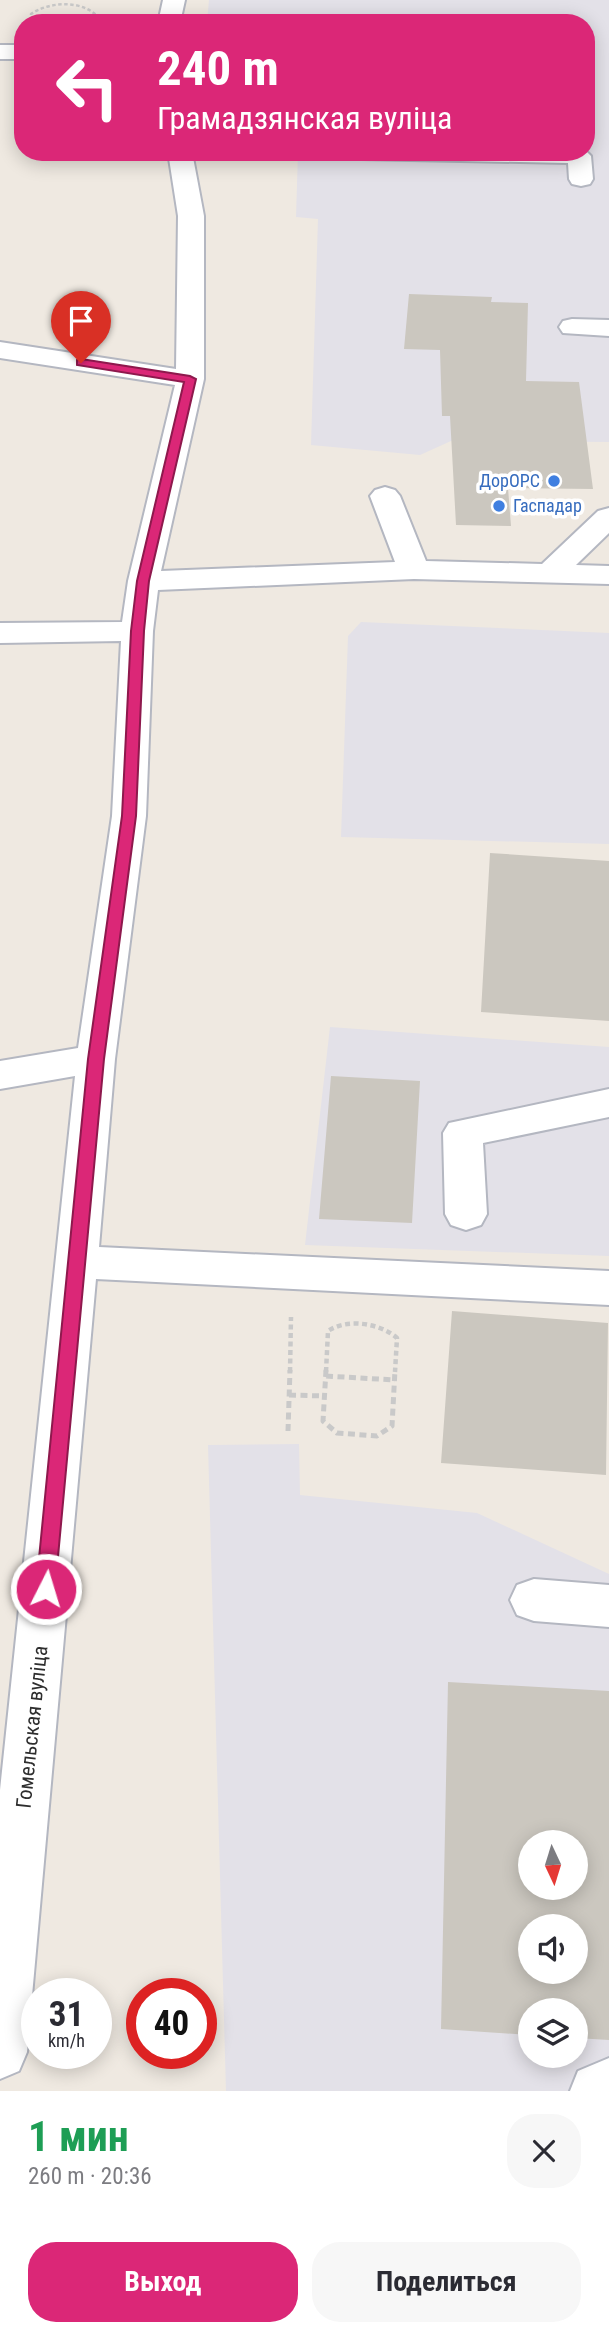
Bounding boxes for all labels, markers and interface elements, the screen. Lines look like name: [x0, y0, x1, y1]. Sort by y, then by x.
text: 240 m: [157, 40, 279, 97]
icon: left: [42, 42, 133, 133]
text: Грамадзянская вуліца: [157, 99, 452, 137]
pin: [51, 291, 111, 363]
icon: arrive: [62, 302, 100, 340]
place label: ДорОРС: [479, 470, 540, 491]
marker: ДорОРС: [546, 473, 562, 489]
place label: Гаспадар: [513, 495, 582, 516]
marker: Гаспадар: [491, 498, 507, 514]
position arrow: [9, 1552, 83, 1626]
street label: Гомельская вуліца: [12, 1645, 52, 1809]
north arrow: [518, 1830, 588, 1900]
map controls: [518, 1830, 588, 2068]
button: sound: [518, 1914, 588, 1984]
speed limit sign: 40: [126, 1978, 217, 2069]
text: 31: [49, 1994, 84, 2035]
button: layers: [518, 1998, 588, 2068]
text: km/h: [48, 2030, 85, 2051]
text: 1 мин: [28, 2112, 129, 2161]
button: close: [507, 2114, 581, 2188]
text: 260 m · 20:36: [28, 2163, 152, 2190]
button: Выход: [28, 2242, 298, 2322]
button: Поделиться: [312, 2242, 581, 2322]

